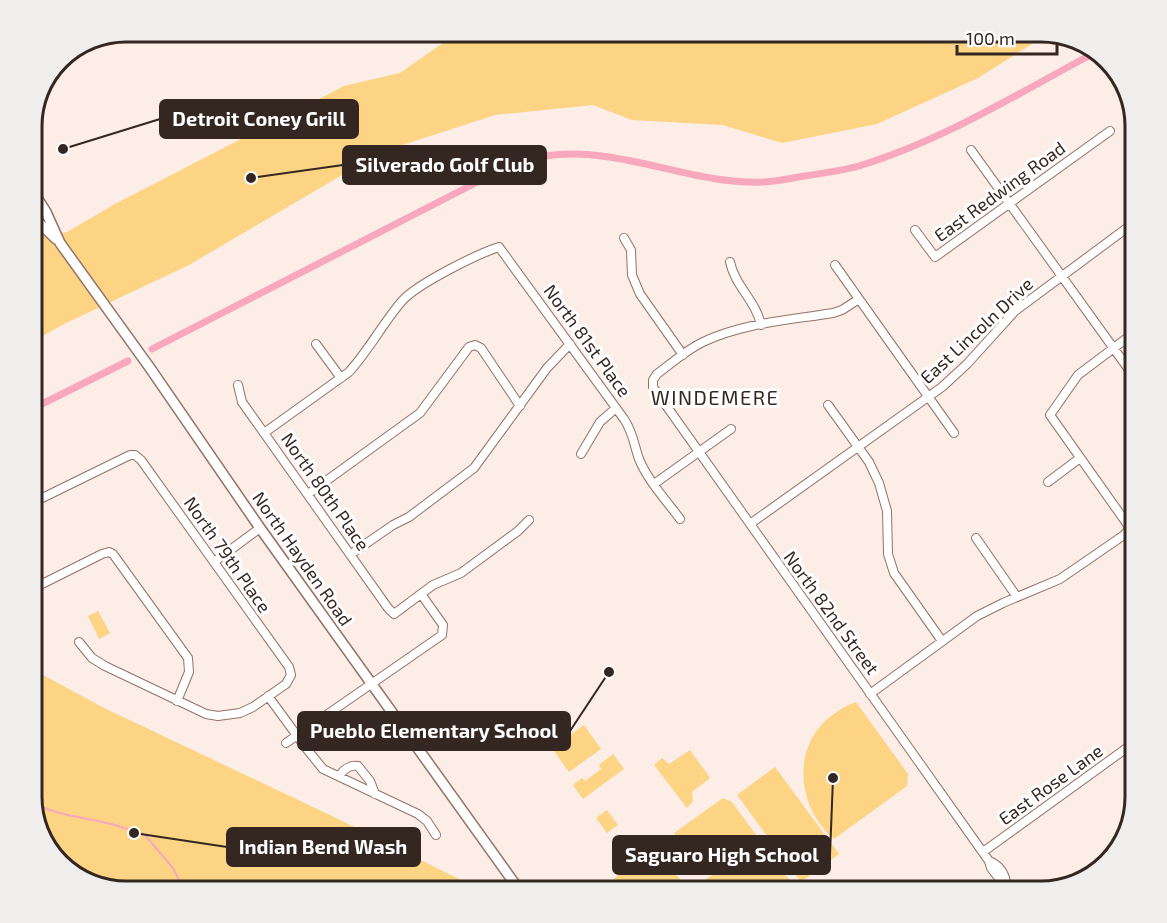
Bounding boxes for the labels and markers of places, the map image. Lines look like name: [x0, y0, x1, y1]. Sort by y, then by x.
callout: Detroit Coney Grill: [160, 100, 358, 138]
callout: Silverado Golf Club: [343, 146, 546, 184]
callout: Pueblo Elementary School: [298, 712, 570, 750]
callout: Indian Bend Wash: [227, 828, 420, 866]
callout: Saguaro High School: [613, 836, 830, 874]

